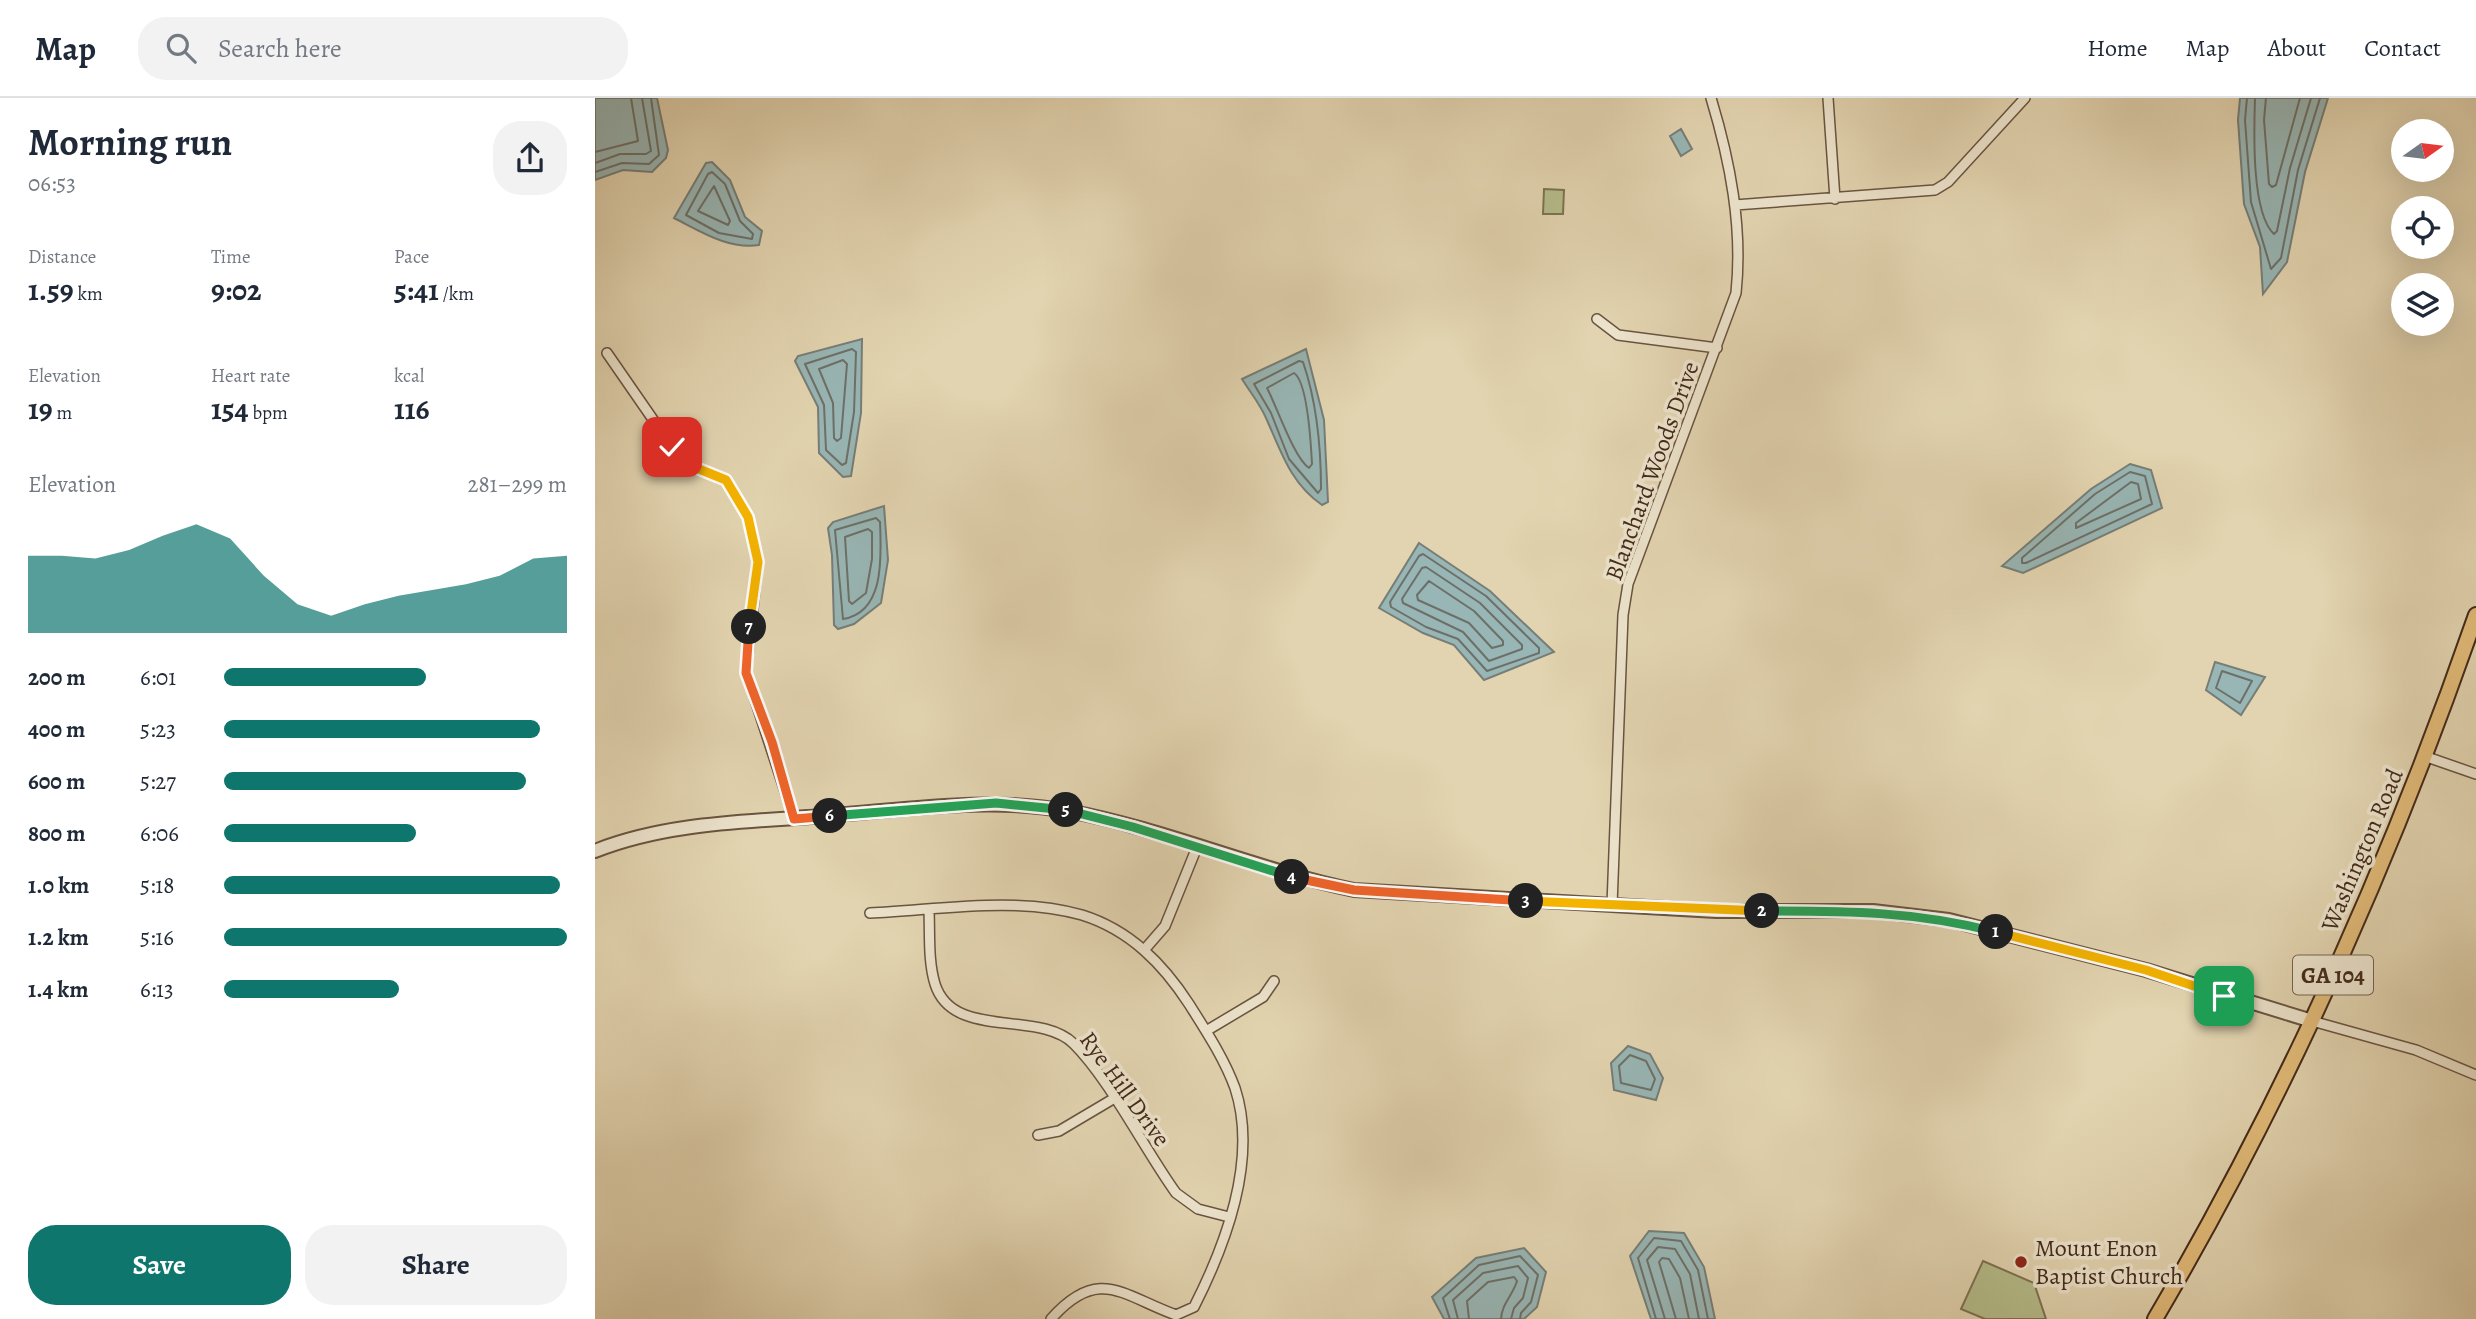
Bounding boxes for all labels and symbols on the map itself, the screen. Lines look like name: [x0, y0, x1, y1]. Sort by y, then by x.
north arrow: [2391, 119, 2453, 182]
street label: Blanchard Woods Drive: [1597, 357, 1707, 585]
pin: [642, 417, 702, 477]
pin: 7: [731, 610, 767, 644]
street label: Washington Road: [2313, 764, 2411, 937]
pin: 5: [1049, 792, 1084, 828]
pin: 6: [813, 798, 847, 834]
pin: 4: [1275, 860, 1309, 894]
pin: 3: [1509, 884, 1543, 918]
pin: 2: [1745, 894, 1779, 928]
pin: 1: [1979, 914, 2013, 950]
road number: GA 104: [2293, 956, 2373, 995]
pin: [2194, 966, 2254, 1026]
street label: Rye Hill Drive: [1072, 1025, 1178, 1153]
place label: Mount Enon Baptist Church: [2035, 1232, 2183, 1292]
marker: Mount Enon Baptist Church: [2013, 1254, 2029, 1270]

